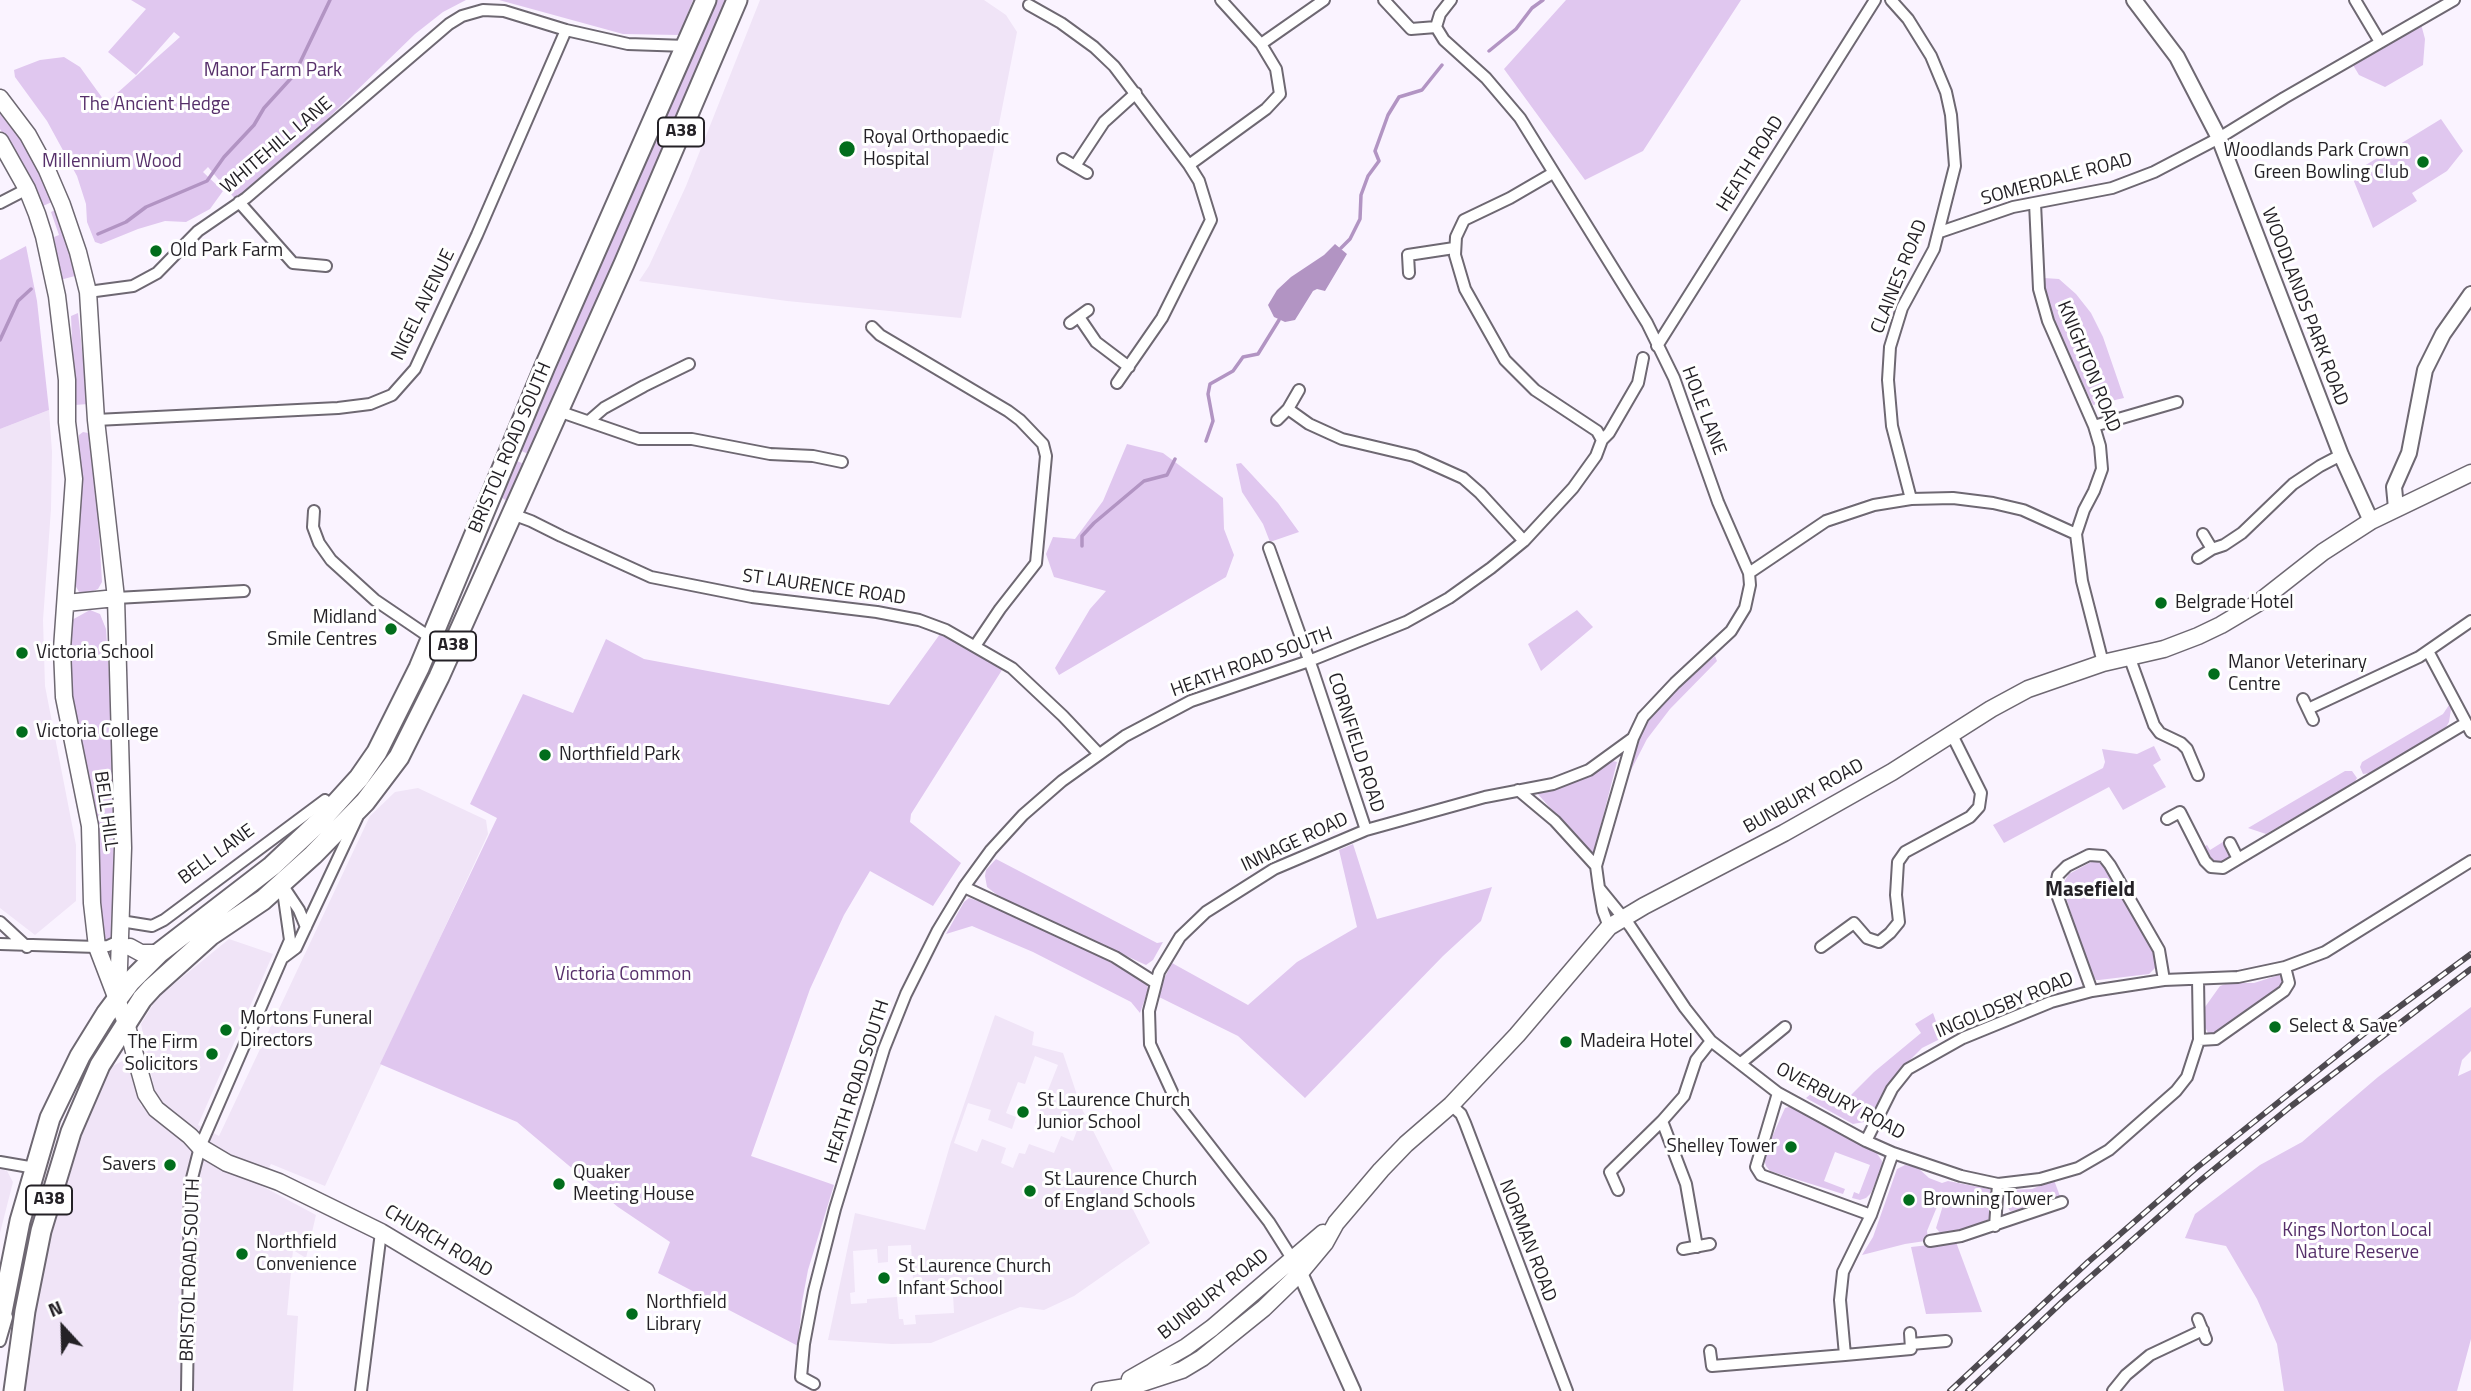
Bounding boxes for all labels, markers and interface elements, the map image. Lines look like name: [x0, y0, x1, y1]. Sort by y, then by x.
park label: Manor Farm Park: [204, 60, 342, 82]
street label: WHITEHILL LANE: [217, 93, 337, 199]
park label: The Ancient Hedge: [80, 94, 230, 116]
street label: HEATH ROAD: [1713, 112, 1789, 216]
road number: A38: [658, 118, 704, 146]
place label: Royal Orthopaedic Hospital: [863, 127, 1009, 171]
marker: Royal Orthopaedic Hospital: [837, 139, 857, 159]
place label: Woodlands Park Crown Green Bowling Club: [2223, 140, 2409, 184]
street label: SOMERDALE ROAD: [1979, 149, 2135, 211]
park label: Millennium Wood: [42, 151, 182, 173]
marker: Woodlands Park Crown Green Bowling Club: [2415, 154, 2431, 170]
street label: WOODLANDS PARK ROAD: [2256, 205, 2352, 409]
street label: CLAINES ROAD: [1867, 217, 1933, 337]
place label: Old Park Farm: [170, 240, 283, 262]
marker: Old Park Farm: [148, 243, 164, 259]
street label: NIGEL AVENUE: [387, 246, 461, 364]
street label: KNIGHTON ROAD: [2051, 298, 2125, 436]
street label: BRISTOL ROAD SOUTH: [465, 359, 557, 537]
street label: HOLE LANE: [1676, 364, 1730, 458]
street label: ST LAURENCE ROAD: [741, 565, 907, 611]
place label: Belgrade Hotel: [2175, 592, 2294, 614]
marker: Belgrade Hotel: [2153, 595, 2169, 611]
place label: Midland Smile Centres: [267, 607, 377, 651]
marker: Midland Smile Centres: [383, 621, 399, 637]
street label: HEATH ROAD SOUTH: [1168, 623, 1336, 703]
road number: A38: [430, 632, 476, 660]
place label: Victoria School: [36, 642, 154, 664]
marker: Victoria School: [14, 645, 30, 661]
place label: Manor Veterinary Centre: [2228, 652, 2367, 696]
marker: Manor Veterinary Centre: [2206, 666, 2222, 682]
street label: CORNFIELD ROAD: [1322, 670, 1388, 816]
place label: Victoria College: [36, 721, 159, 743]
marker: Victoria College: [14, 724, 30, 740]
place label: Northfield Park: [559, 744, 680, 766]
marker: Northfield Park: [537, 747, 553, 763]
street label: BUNBURY ROAD: [1740, 755, 1868, 839]
street label: BELL HILL: [88, 770, 122, 852]
street label: INNAGE ROAD: [1238, 808, 1352, 878]
street label: BELL LANE: [175, 820, 259, 890]
district label: Masefield: [2045, 878, 2135, 904]
park label: Victoria Common: [555, 964, 691, 986]
street label: INGOLDSBY ROAD: [1933, 968, 2077, 1044]
street label: HEATH ROAD SOUTH: [821, 997, 895, 1167]
place label: Mortons Funeral Directors: [240, 1008, 372, 1052]
place label: Select & Save: [2289, 1016, 2398, 1038]
marker: Select & Save: [2267, 1019, 2283, 1035]
marker: Mortons Funeral Directors: [218, 1022, 234, 1038]
place label: Madeira Hotel: [1580, 1031, 1693, 1053]
place label: The Firm Solicitors: [125, 1032, 198, 1076]
marker: Madeira Hotel: [1558, 1034, 1574, 1050]
marker: The Firm Solicitors: [204, 1046, 220, 1062]
street label: OVERBURY ROAD: [1772, 1058, 1908, 1146]
place label: St Laurence Church Junior School: [1037, 1090, 1190, 1134]
marker: St Laurence Church Junior School: [1015, 1104, 1031, 1120]
place label: Shelley Tower: [1667, 1136, 1777, 1158]
marker: Shelley Tower: [1783, 1139, 1799, 1155]
place label: Savers: [102, 1154, 156, 1176]
marker: Savers: [162, 1157, 178, 1173]
place label: Quaker Meeting House: [573, 1162, 694, 1206]
place label: St Laurence Church of England Schools: [1044, 1169, 1197, 1213]
marker: Quaker Meeting House: [551, 1176, 567, 1192]
street label: NORMAN ROAD: [1493, 1177, 1561, 1305]
street label: BRISTOL ROAD SOUTH: [176, 1178, 206, 1362]
marker: St Laurence Church of England Schools: [1022, 1183, 1038, 1199]
road number: A38: [26, 1185, 72, 1214]
place label: Browning Tower: [1923, 1189, 2053, 1211]
marker: Browning Tower: [1901, 1192, 1917, 1208]
street label: CHURCH ROAD: [380, 1201, 496, 1283]
park label: Kings Norton Local Nature Reserve: [2282, 1220, 2432, 1264]
place label: Northfield Convenience: [256, 1232, 357, 1276]
street label: BUNBURY ROAD: [1154, 1245, 1274, 1345]
marker: Northfield Convenience: [234, 1246, 250, 1262]
place label: St Laurence Church Infant School: [898, 1256, 1051, 1300]
marker: St Laurence Church Infant School: [876, 1270, 892, 1286]
text: N: [43, 1292, 66, 1324]
place label: Northfield Library: [646, 1292, 727, 1336]
north arrow: [28, 1293, 98, 1363]
marker: Northfield Library: [624, 1306, 640, 1322]

